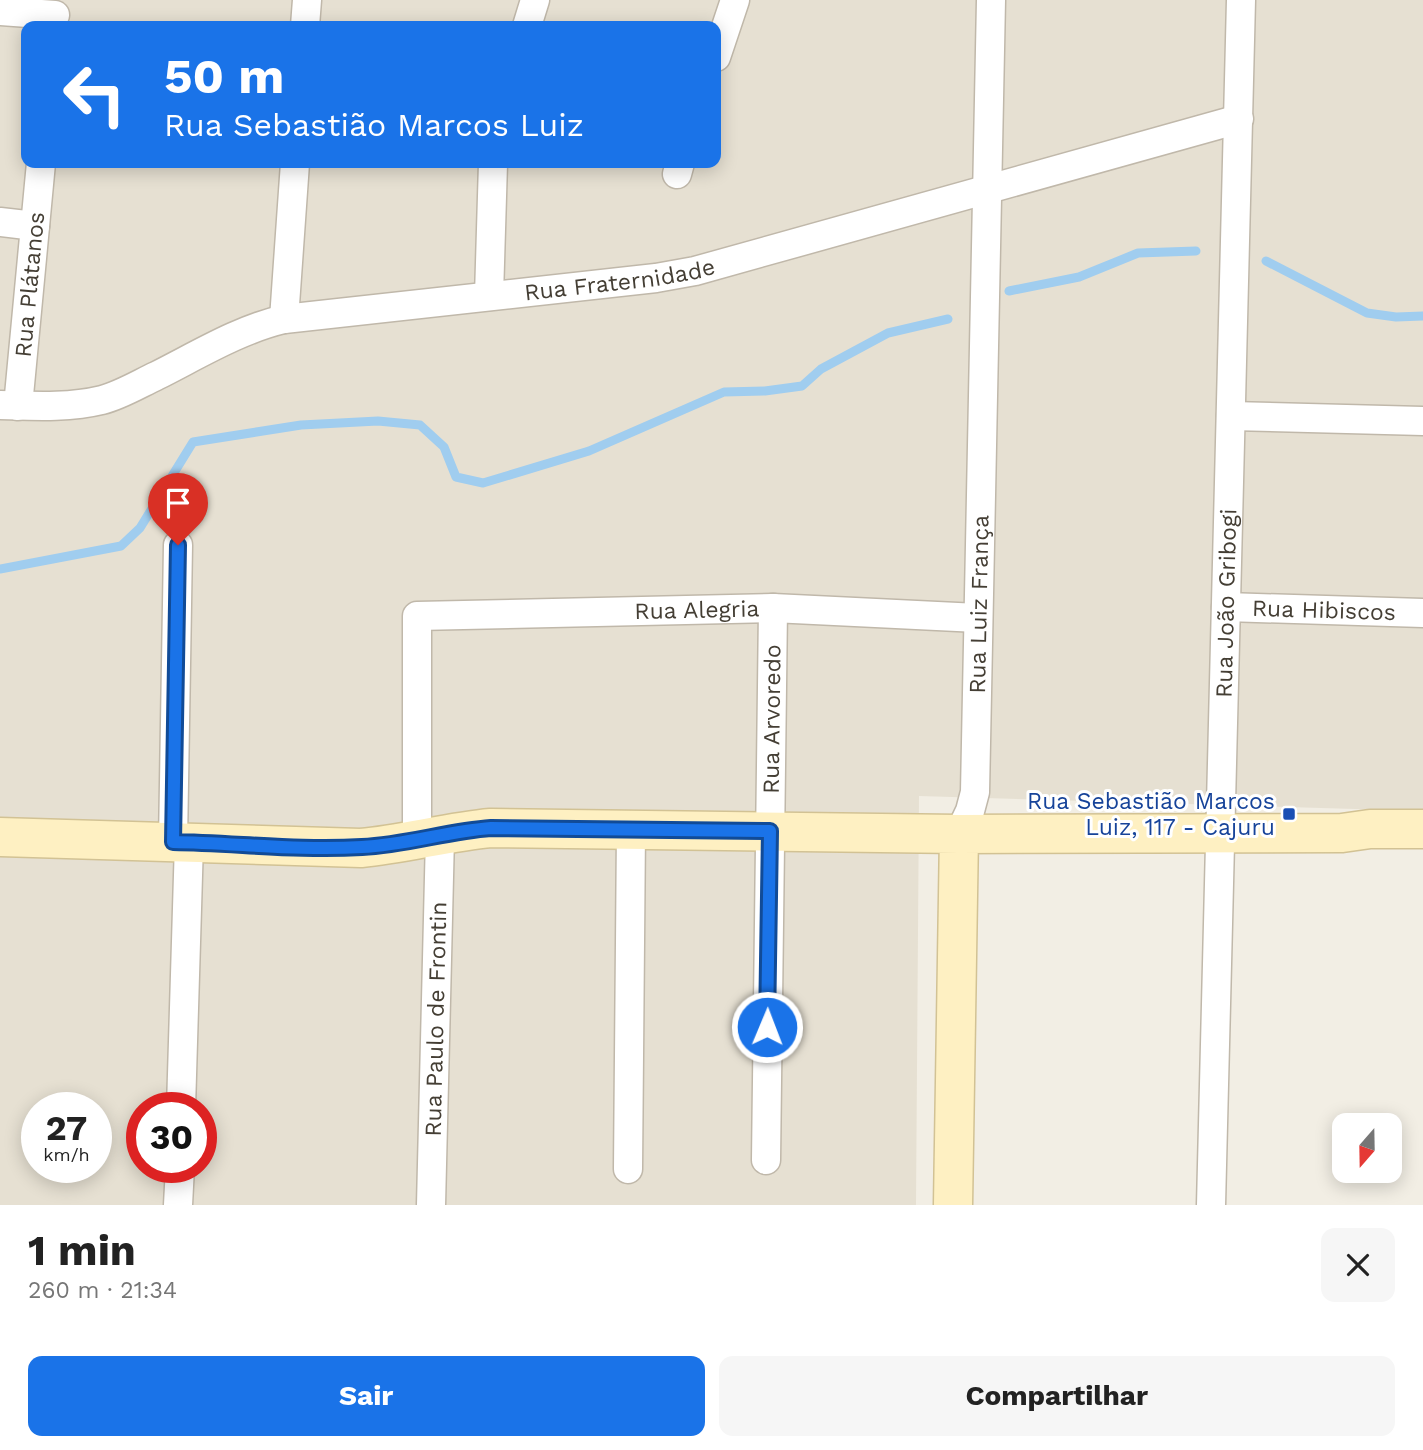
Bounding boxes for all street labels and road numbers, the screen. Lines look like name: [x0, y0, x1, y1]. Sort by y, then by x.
street label: Rua Plátanos: [10, 211, 50, 359]
street label: Rua Fraternidade: [523, 253, 718, 306]
street label: Rua João Gribogi: [1211, 508, 1242, 698]
street label: Rua Luiz França: [964, 514, 995, 694]
street label: Rua Alegria: [634, 595, 760, 625]
street label: Rua Hibiscos: [1252, 595, 1396, 626]
street label: Rua Arvoredo: [758, 644, 787, 794]
street label: Rua Paulo de Frontin: [420, 901, 452, 1137]

